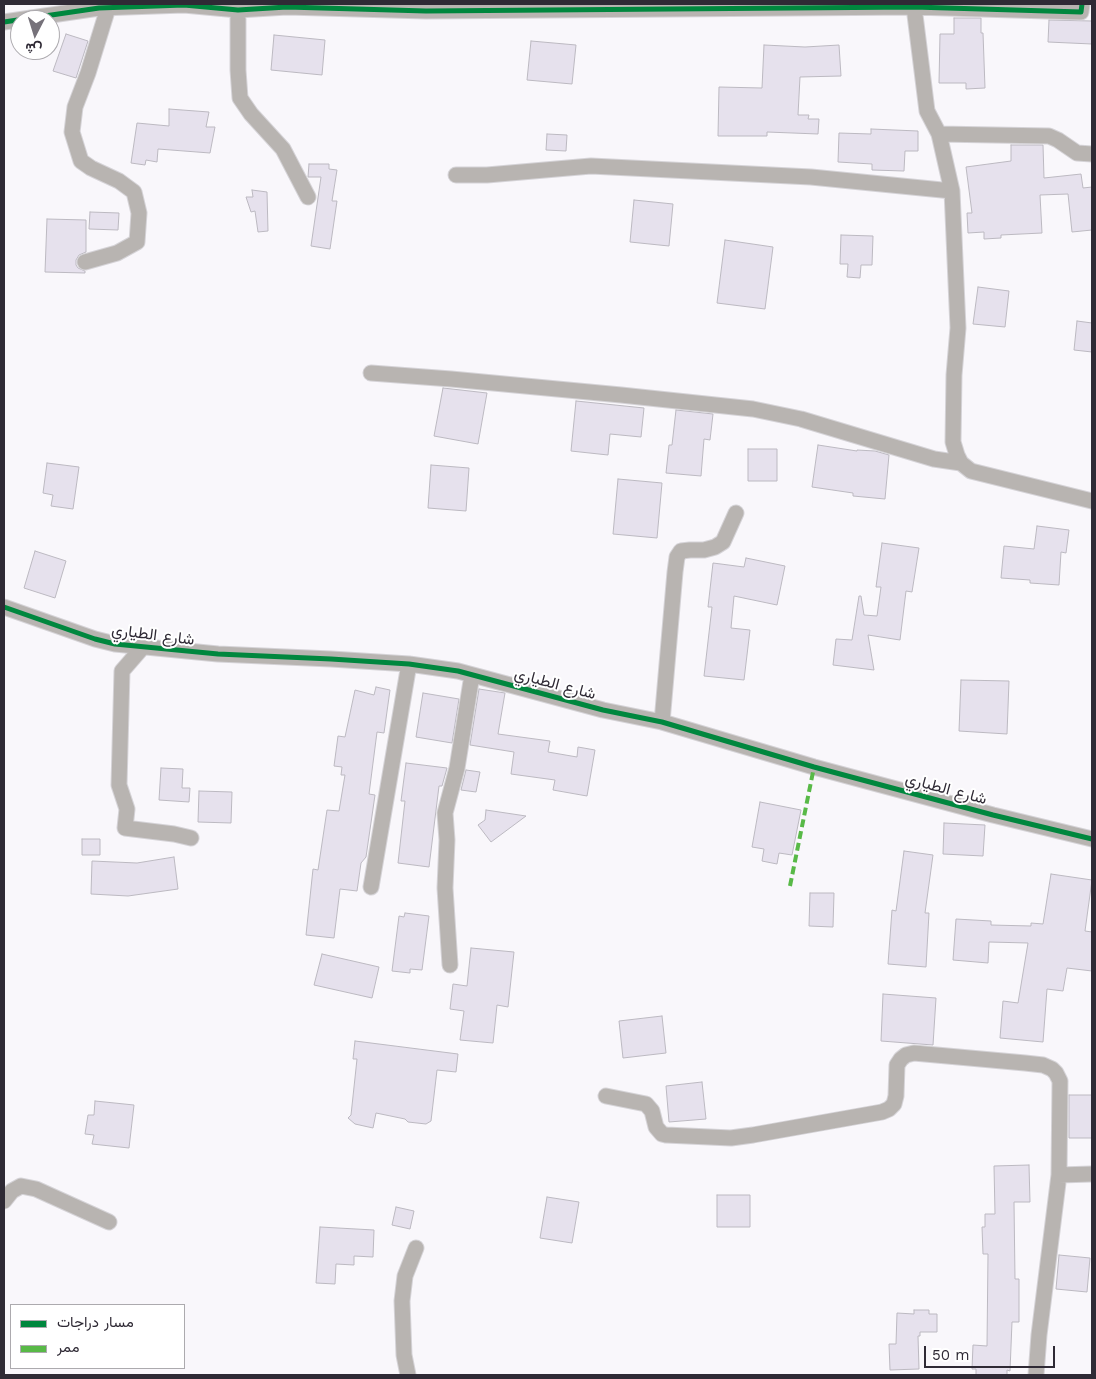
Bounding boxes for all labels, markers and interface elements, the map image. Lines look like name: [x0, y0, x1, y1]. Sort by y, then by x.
north arrow: [10, 10, 60, 60]
text: ش: [25, 40, 43, 58]
street label: شارع الطياري: [110, 620, 196, 650]
street label: شارع الطياري: [512, 664, 598, 704]
street label: شارع الطياري: [903, 769, 989, 809]
legend: [10, 1304, 185, 1369]
text: مسار دراجات: [57, 1313, 134, 1331]
scale bar: [926, 1336, 1057, 1368]
text: ممر: [57, 1338, 79, 1356]
text: 50 m: [932, 1346, 969, 1364]

